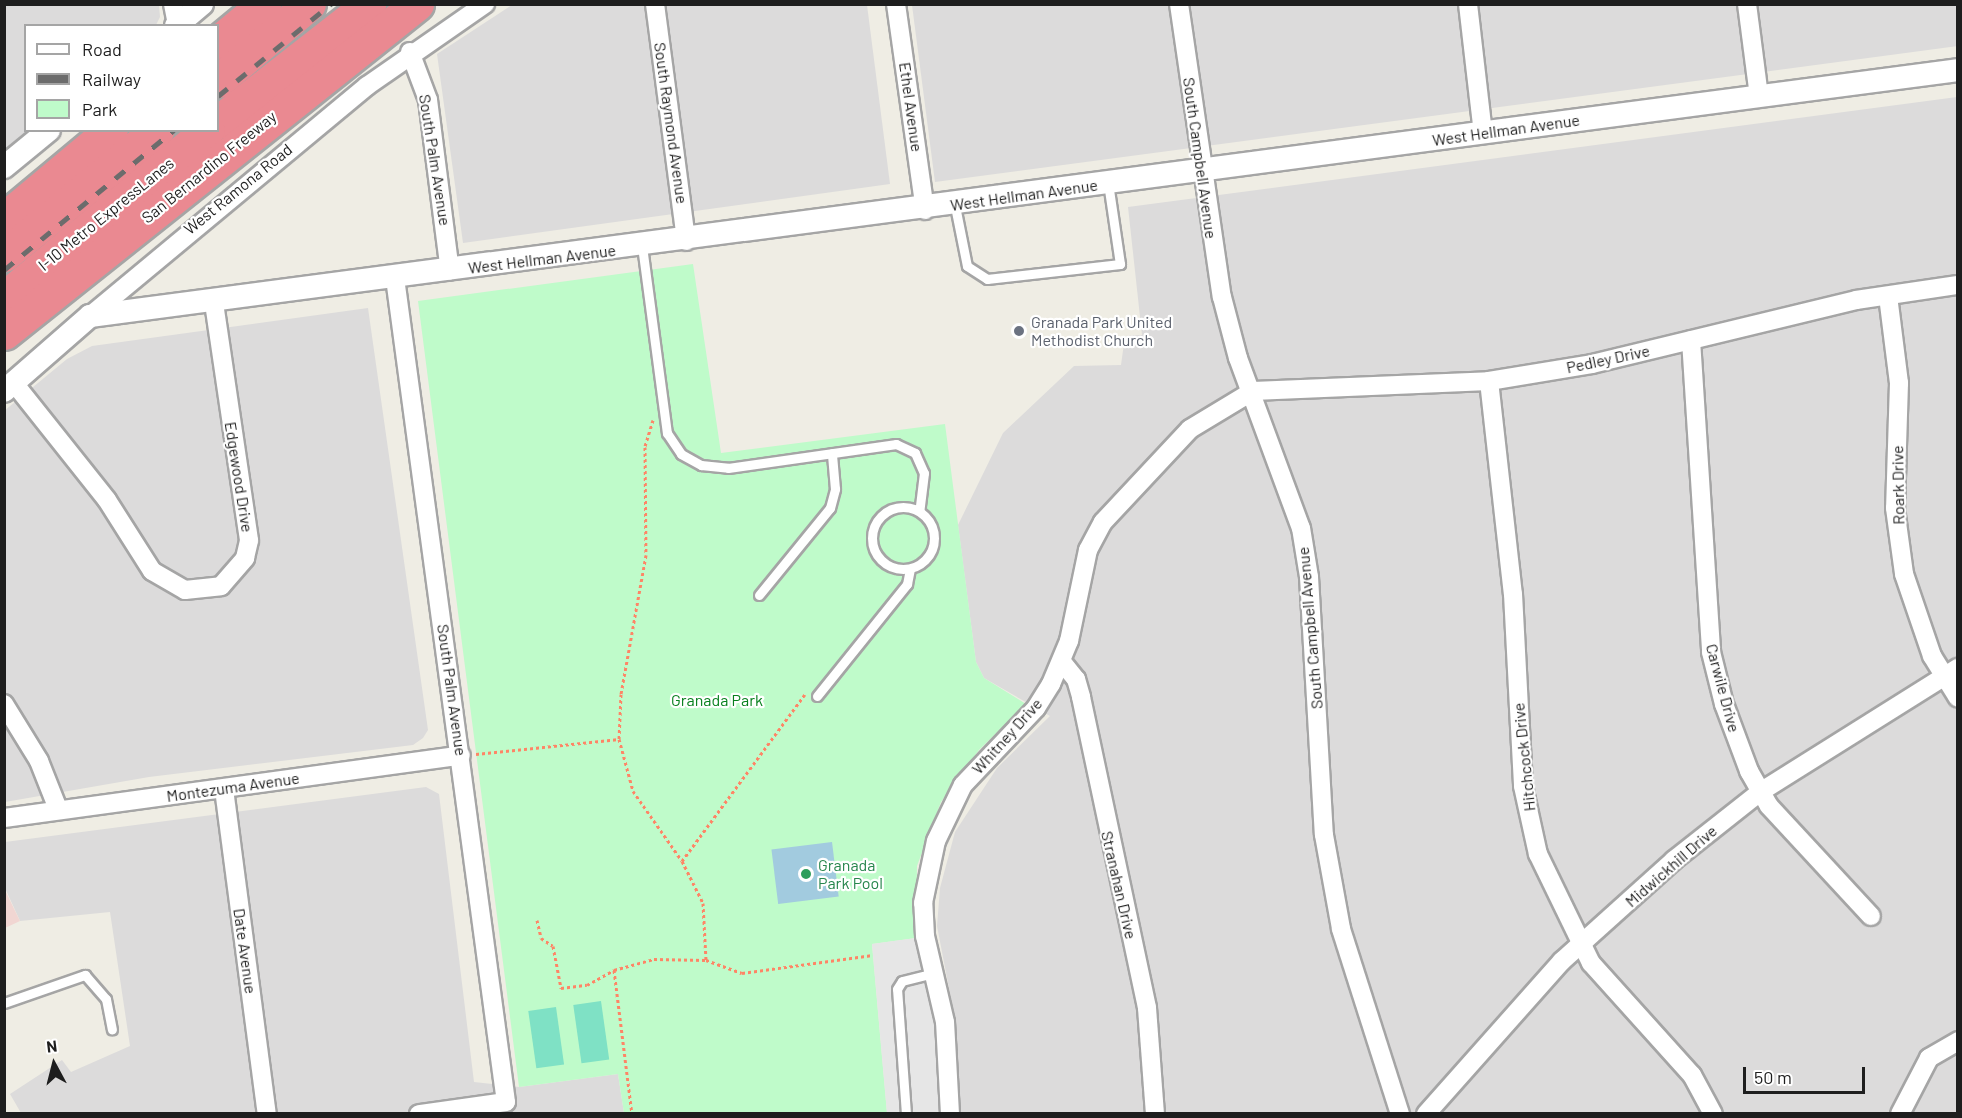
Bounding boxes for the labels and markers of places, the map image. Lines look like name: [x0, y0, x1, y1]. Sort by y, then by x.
place label: Granada Park United Methodist Church: [1031, 312, 1172, 350]
marker: Granada Park United Methodist Church: [1012, 324, 1026, 338]
place label: Granada Park Pool: [818, 855, 883, 893]
marker: Granada Park Pool: [799, 867, 813, 881]

